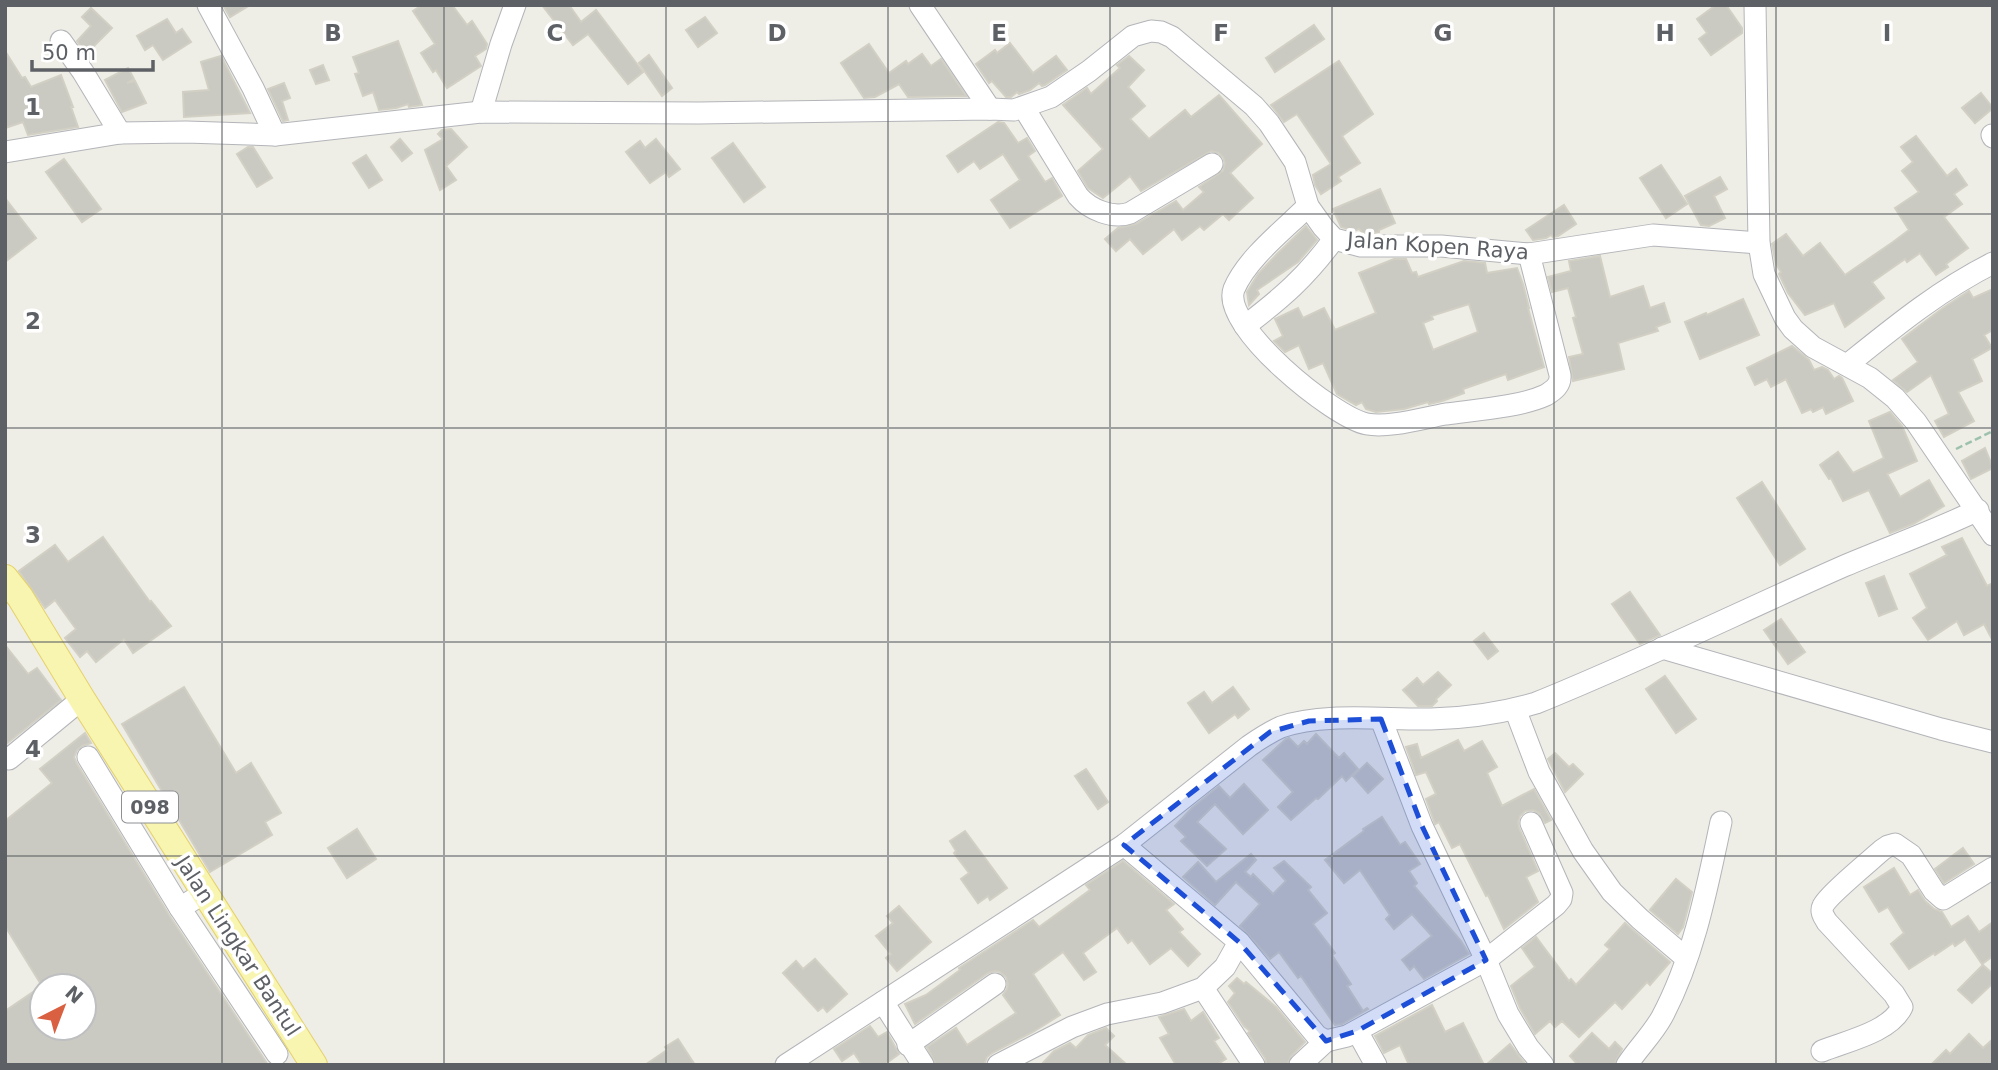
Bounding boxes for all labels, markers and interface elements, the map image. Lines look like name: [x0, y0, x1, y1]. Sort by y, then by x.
text: B: [324, 20, 342, 46]
text: C: [547, 20, 563, 46]
text: D: [767, 20, 787, 46]
text: E: [991, 20, 1007, 46]
text: F: [1213, 20, 1229, 46]
text: G: [1434, 20, 1452, 46]
text: H: [1655, 20, 1675, 46]
text: I: [1883, 20, 1891, 46]
scale bar: [32, 28, 152, 72]
text: 50 m: [42, 41, 96, 65]
text: 1: [25, 94, 41, 120]
street label: Jalan Kopen Raya: [1344, 228, 1530, 264]
text: 2: [25, 308, 41, 334]
text: 3: [25, 522, 41, 548]
text: 4: [25, 736, 41, 762]
road number: 098: [122, 792, 178, 822]
street label: Jalan Lingkar Bantul: [170, 850, 305, 1041]
north arrow: [28, 972, 98, 1042]
text: N: [61, 981, 88, 1008]

